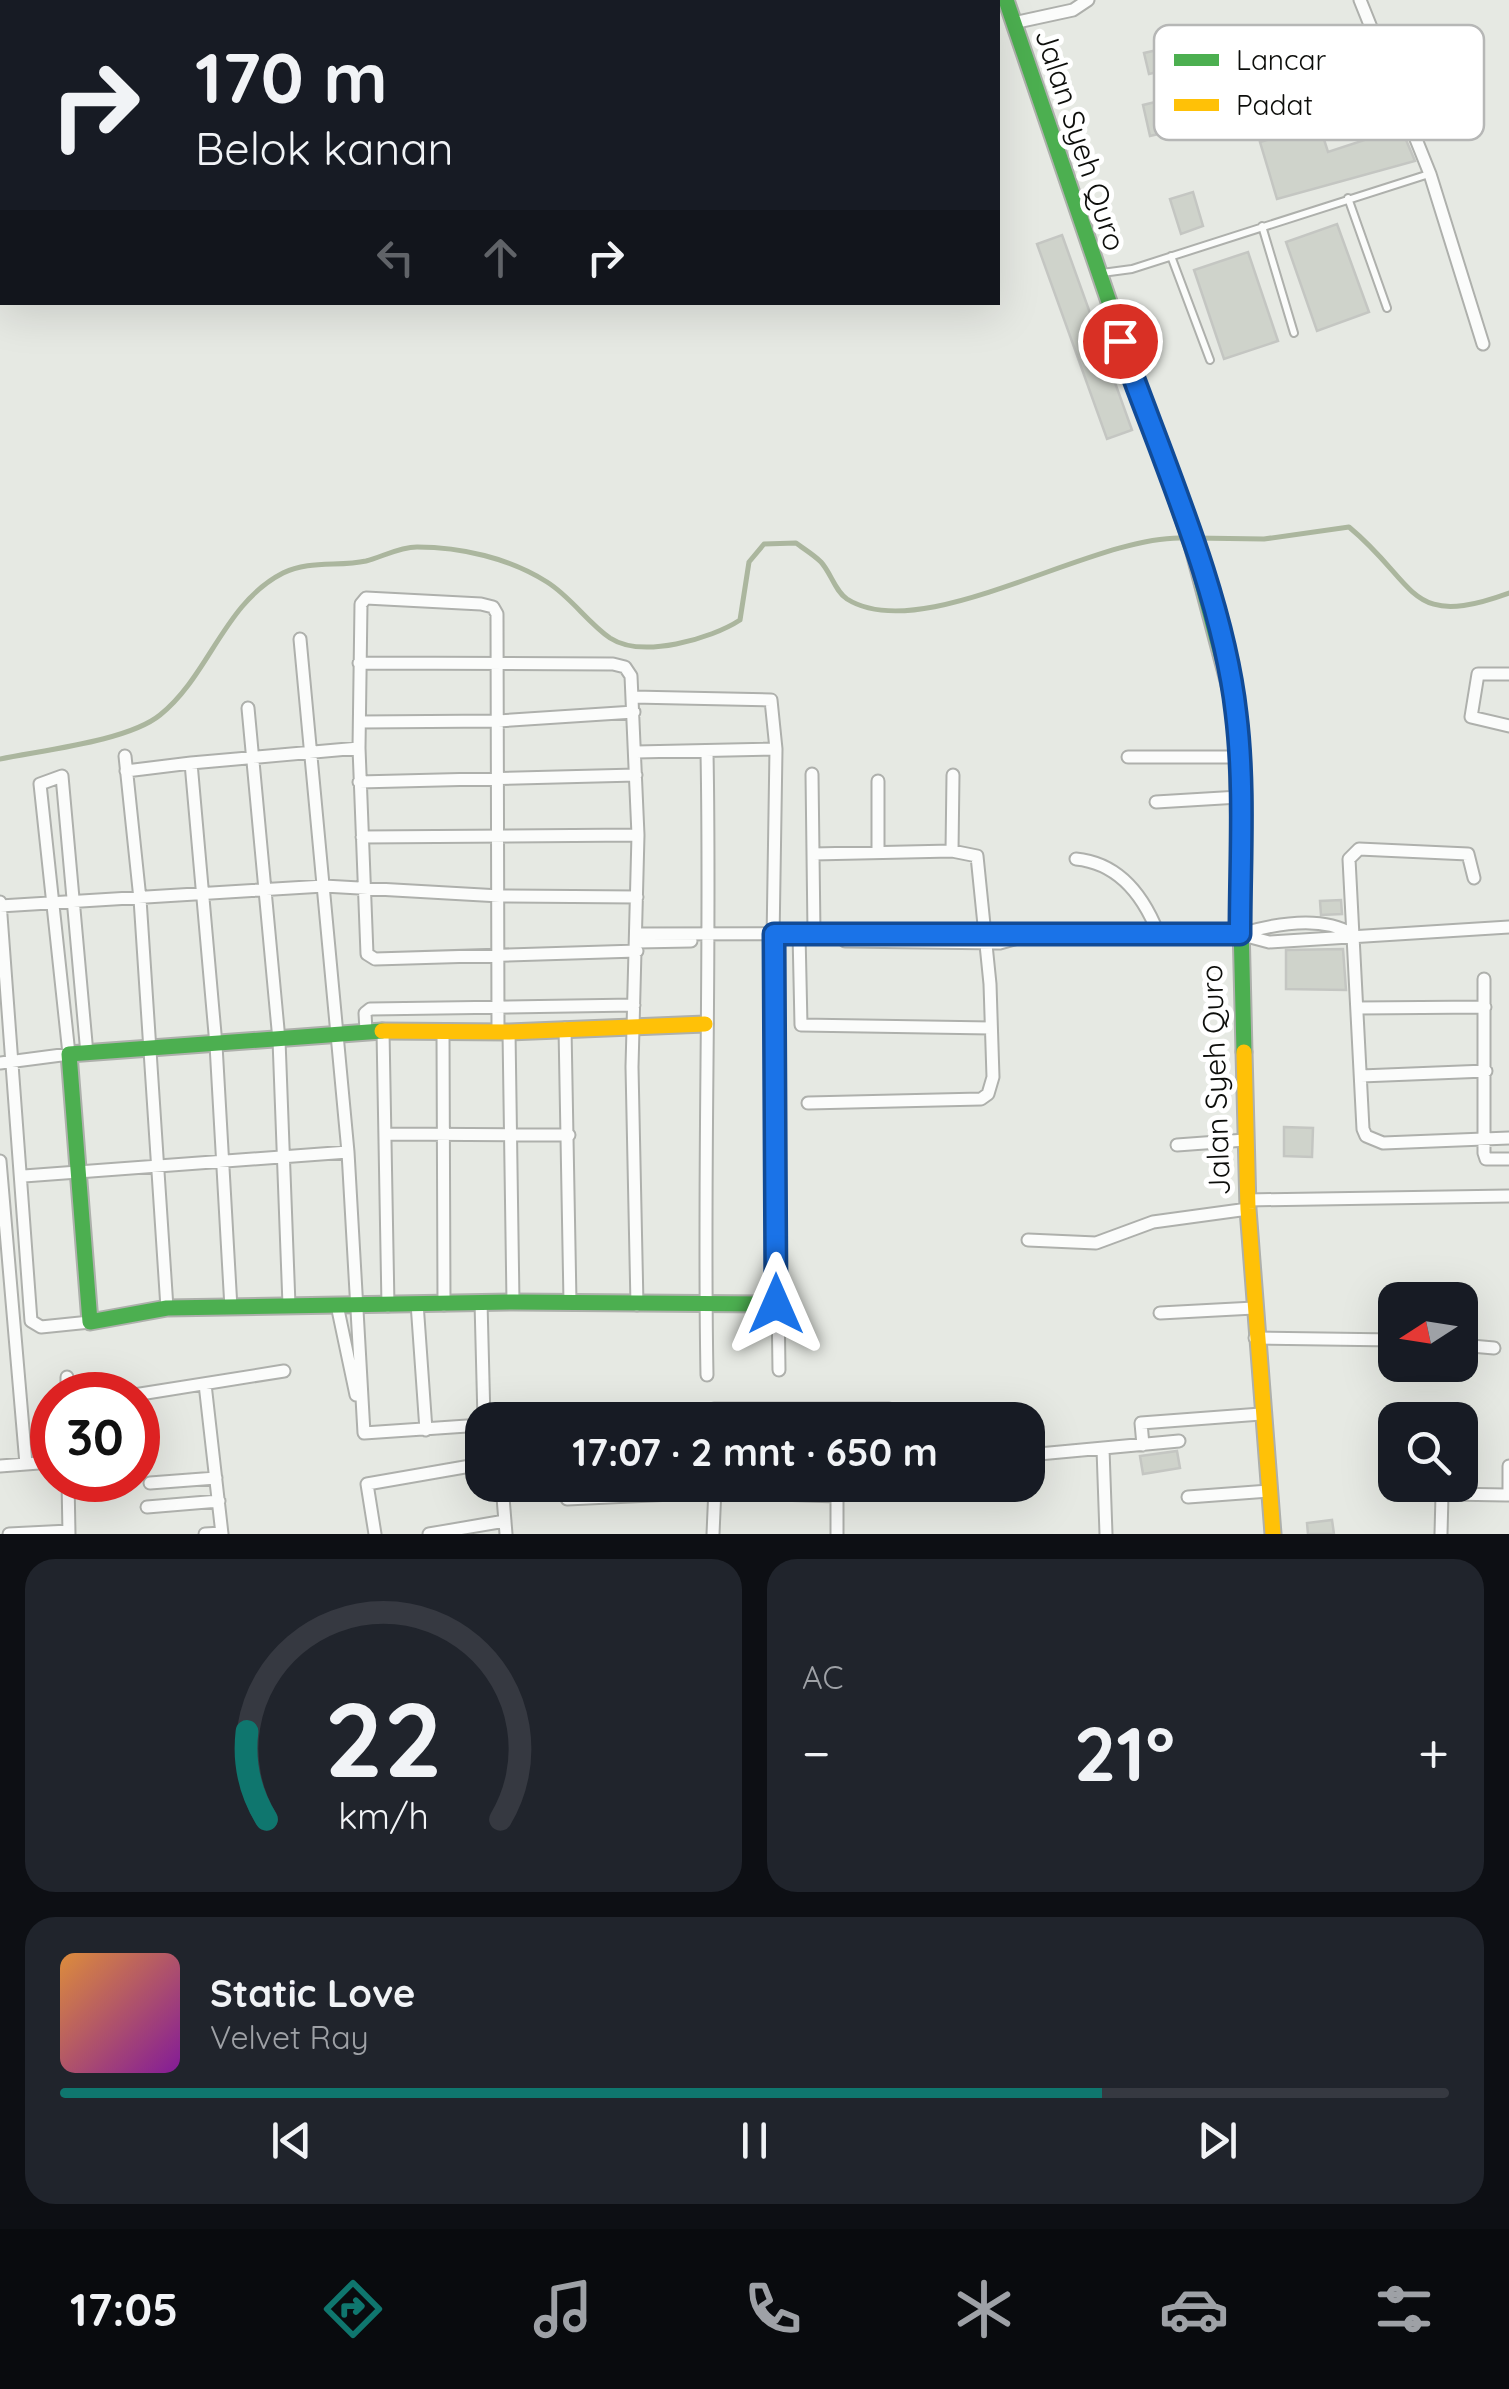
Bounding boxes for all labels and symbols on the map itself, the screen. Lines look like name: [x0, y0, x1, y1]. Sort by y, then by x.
street label: Jalan Syeh Quro: [1027, 24, 1135, 256]
legend: [1154, 25, 1484, 140]
text: Lancar: [1236, 42, 1327, 77]
text: Padat: [1236, 87, 1313, 122]
pin: [1078, 299, 1163, 384]
street label: Jalan Syeh Quro: [1192, 964, 1238, 1196]
position arrow: [724, 1252, 828, 1356]
north arrow: [1378, 1282, 1478, 1382]
speed limit sign: 30: [30, 1372, 160, 1502]

